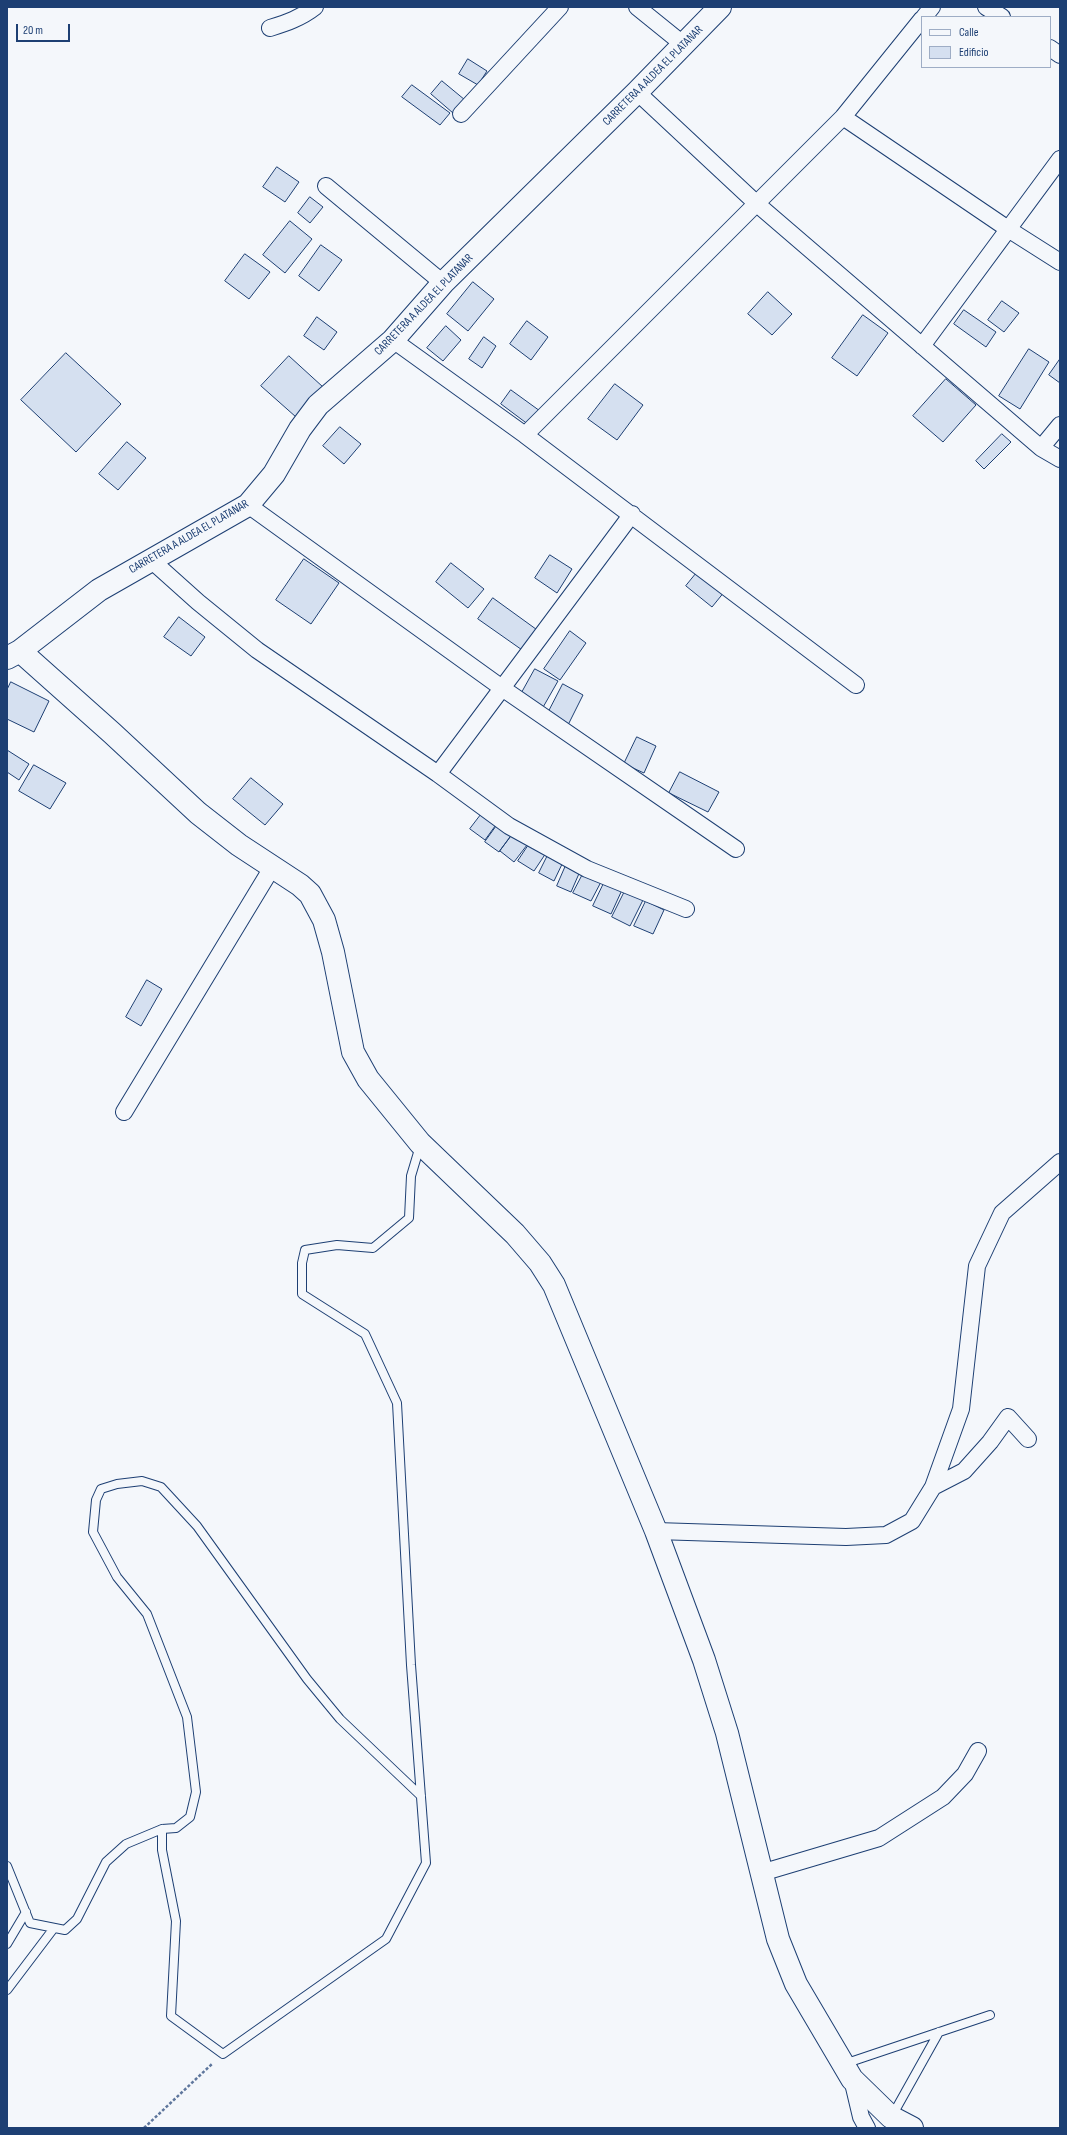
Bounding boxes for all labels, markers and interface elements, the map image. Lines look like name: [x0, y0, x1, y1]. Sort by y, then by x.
scale bar: [18, 16, 72, 42]
legend: [921, 16, 1051, 68]
text: 20 m: [23, 23, 43, 38]
street label: CARRETERA A ALDEA EL PLATANAR: [600, 23, 706, 129]
text: Calle: [959, 25, 979, 40]
text: Edificio: [959, 45, 988, 60]
street label: CARRETERA A ALDEA EL PLATANAR: [372, 251, 476, 359]
street label: CARRETERA A ALDEA EL PLATANAR: [127, 497, 251, 577]

